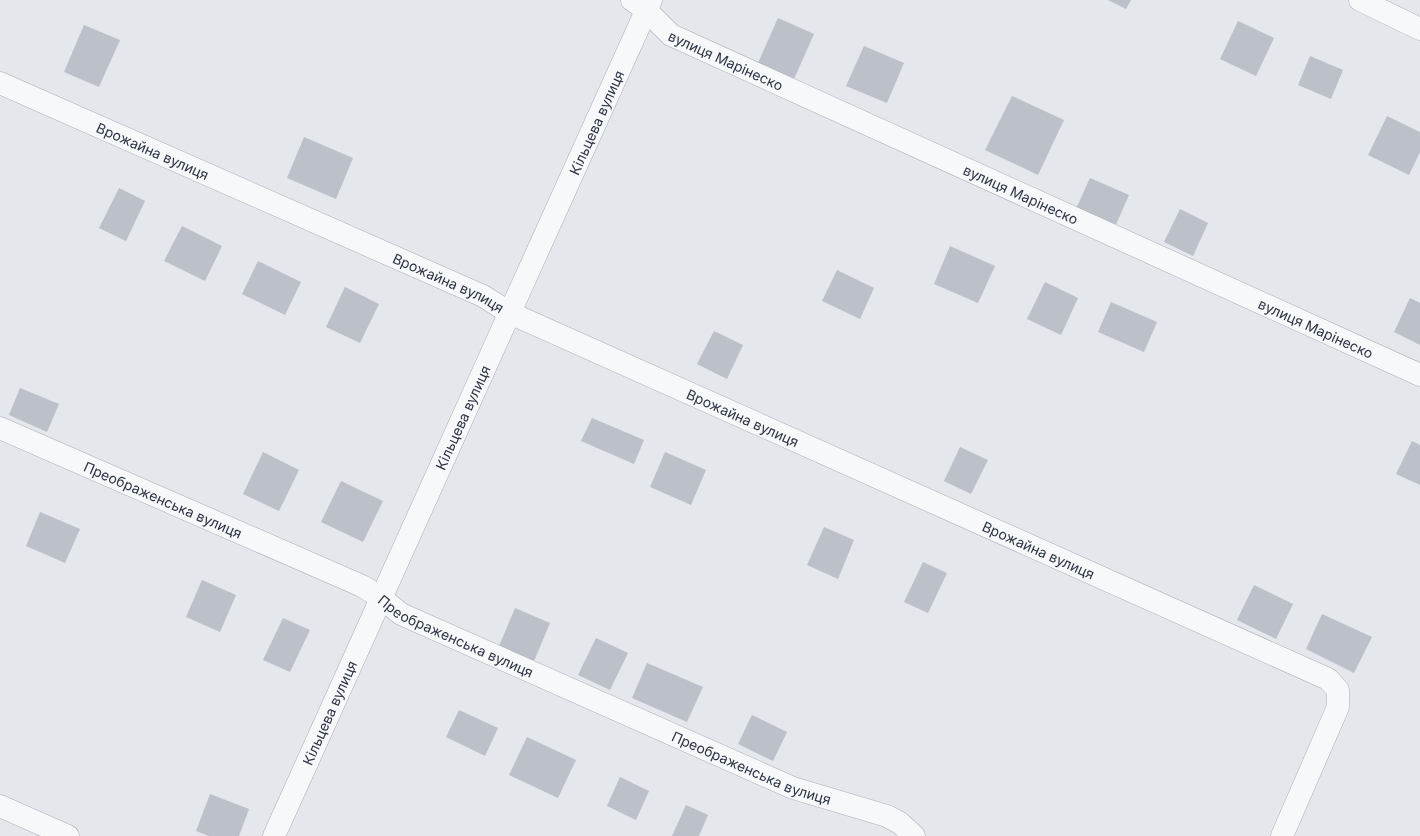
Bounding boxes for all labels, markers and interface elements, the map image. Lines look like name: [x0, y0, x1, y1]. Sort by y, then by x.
street label: вулиця Марінеско: [666, 27, 786, 93]
street label: Кільцева вулиця: [565, 67, 627, 177]
street label: Врожайна вулиця: [94, 118, 212, 183]
street label: вулиця Марінеско: [961, 161, 1081, 227]
street label: Врожайна вулиця: [390, 249, 508, 316]
street label: вулиця Марінеско: [1256, 294, 1376, 361]
street label: Кільцева вулиця: [431, 362, 493, 472]
street label: Врожайна вулиця: [684, 385, 802, 450]
street label: Преображенська вулиця: [81, 457, 245, 541]
street label: Врожайна вулиця: [980, 517, 1097, 582]
street label: Преображенська вулиця: [375, 591, 536, 680]
street label: Кільцева вулиця: [298, 658, 360, 768]
street label: Преображенська вулиця: [669, 727, 833, 807]

